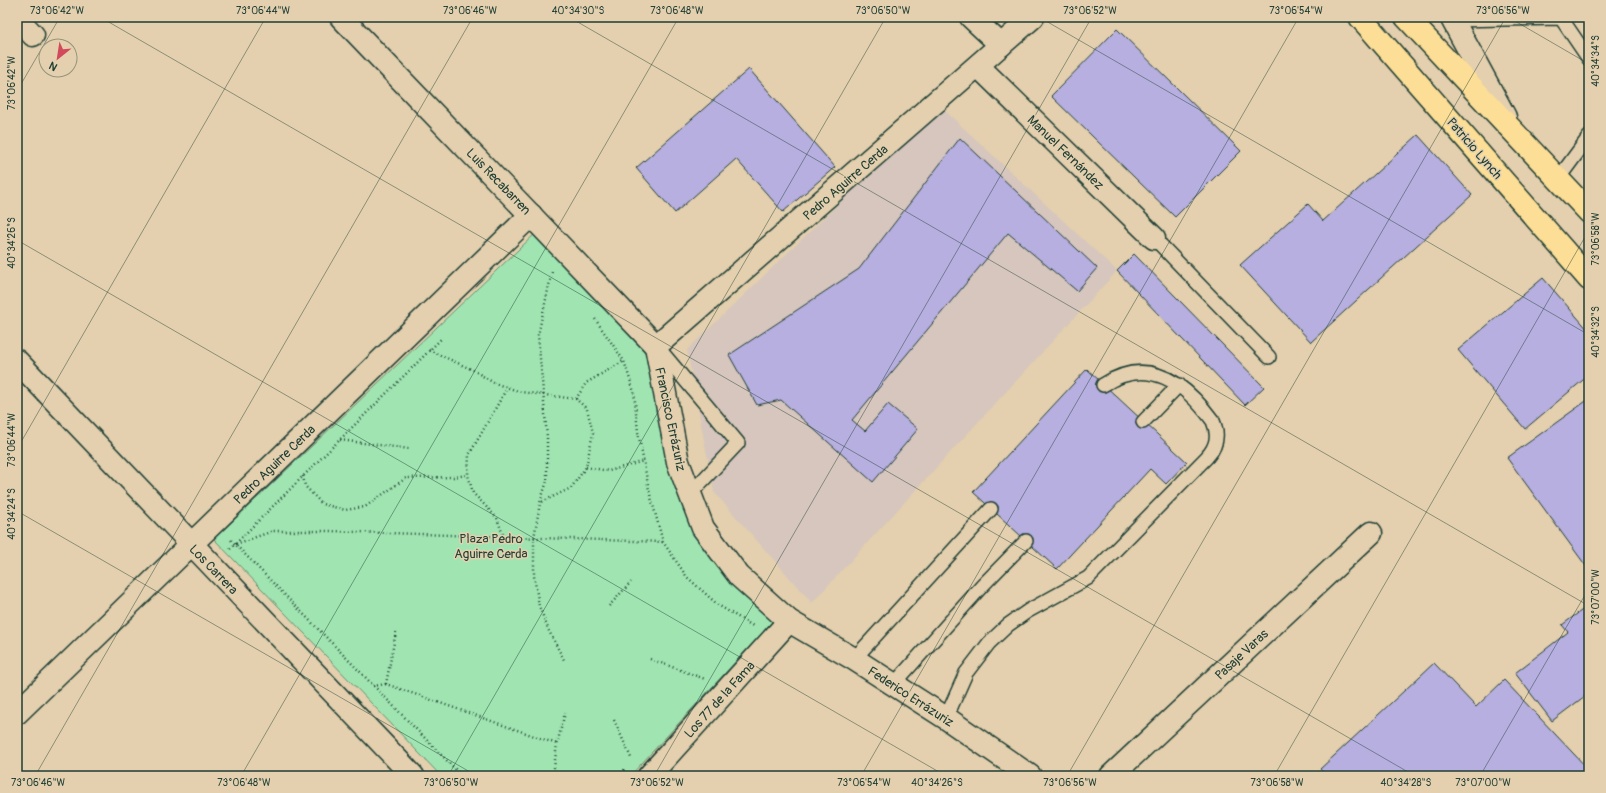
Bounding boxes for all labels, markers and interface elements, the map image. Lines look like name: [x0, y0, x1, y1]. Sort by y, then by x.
text: 73°06'42"W: [30, 5, 84, 17]
text: 73°06'44"W: [236, 5, 290, 17]
text: 73°06'46"W: [443, 5, 498, 17]
text: 40°34'30"S: [552, 5, 605, 17]
text: 73°06'48"W: [650, 5, 704, 17]
text: 73°06'50"W: [856, 5, 911, 17]
text: 73°06'52"W: [1063, 5, 1117, 17]
text: 73°06'54"W: [1269, 5, 1323, 17]
text: 73°06'56"W: [1476, 5, 1530, 17]
text: 40°34'34"S: [1590, 35, 1602, 87]
north arrow: [38, 38, 78, 78]
text: 73°06'42"W: [6, 56, 18, 110]
text: N: [46, 58, 60, 74]
street label: Manuel Fernández: [1024, 112, 1107, 193]
street label: Patricio Lynch: [1443, 115, 1505, 183]
street label: Pedro Aguirre Cerda: [800, 141, 891, 224]
street label: Luis Recabarren: [463, 145, 534, 218]
text: 73°06'58"W: [1590, 212, 1602, 265]
text: 40°34'26"S: [6, 217, 18, 269]
text: 40°34'32"S: [1590, 306, 1602, 358]
street label: Francisco Errázuriz: [651, 366, 689, 473]
text: 73°06'44"W: [6, 413, 18, 467]
street label: Pedro Aguirre Cerda: [230, 422, 319, 508]
text: 40°34'24"S: [6, 488, 18, 540]
park label: Plaza Pedro Aguirre Cerda: [454, 531, 528, 562]
street label: Los Carrera: [186, 541, 241, 598]
text: 73°07'00"W: [1590, 569, 1602, 625]
street label: Pasaje Varas: [1212, 626, 1272, 683]
street label: Los 77 de la Fama: [681, 658, 758, 741]
street label: Federico Errázuriz: [864, 663, 957, 731]
text: 73°06'46"W: [11, 777, 66, 789]
text: 73°06'48"W: [217, 777, 271, 789]
text: 73°06'50"W: [424, 777, 479, 789]
text: 73°06'52"W: [630, 777, 684, 789]
text: 73°06'54"W: [837, 777, 891, 789]
text: 40°34'26"S: [911, 777, 963, 789]
text: 73°06'56"W: [1043, 777, 1097, 789]
text: 73°06'58"W: [1251, 777, 1304, 789]
text: 40°34'28"S: [1381, 777, 1432, 789]
text: 73°07'00"W: [1455, 777, 1511, 789]

